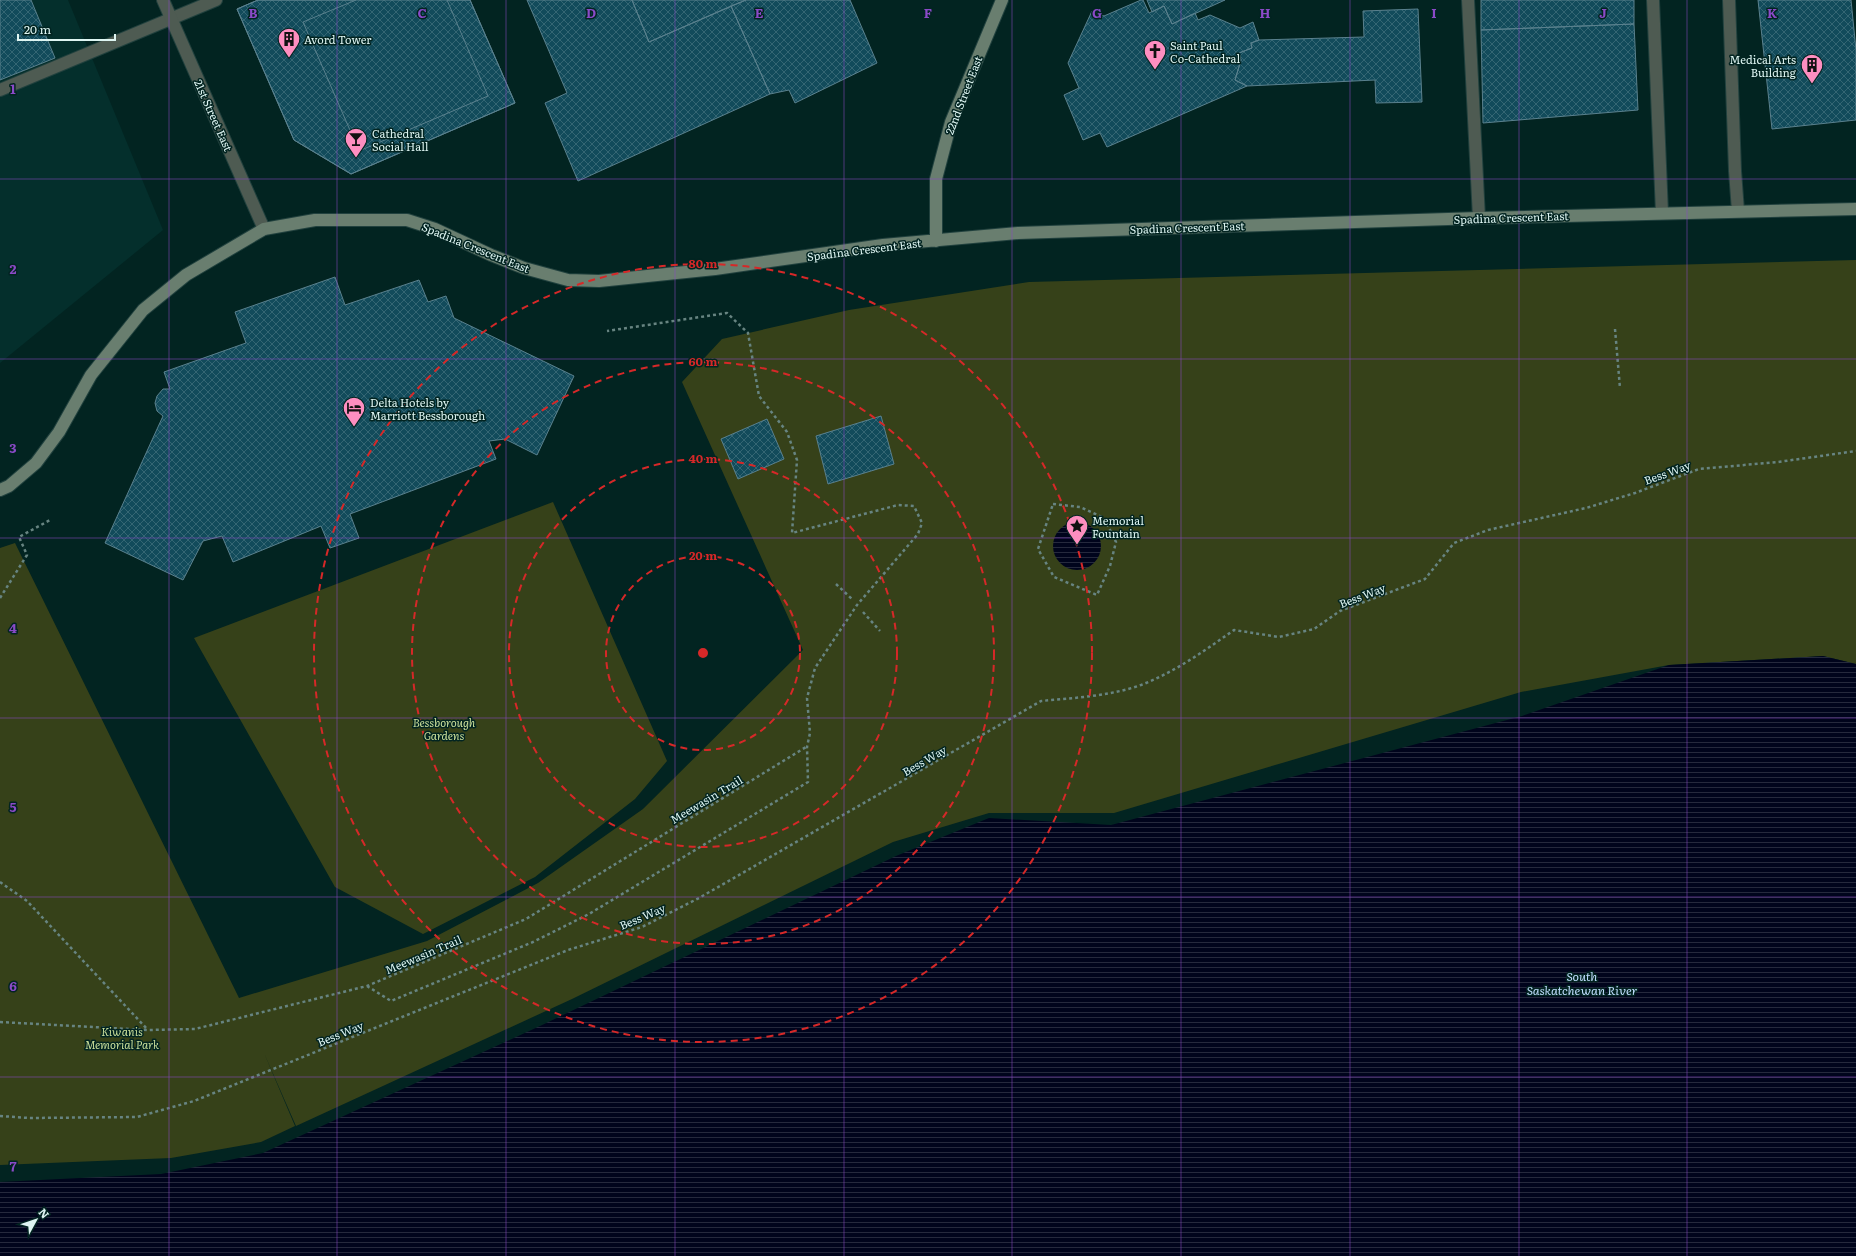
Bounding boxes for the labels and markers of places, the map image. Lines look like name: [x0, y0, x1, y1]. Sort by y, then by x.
building icon: Avord Tower: [276, 26, 302, 59]
place label: Avord Tower: [304, 31, 372, 47]
place label: Saint Paul Co-Cathedral: [1170, 37, 1240, 66]
church icon: Saint Paul Co-Cathedral: [1142, 38, 1168, 71]
place label: Medical Arts Building: [1730, 51, 1797, 80]
building icon: Medical Arts Building: [1799, 52, 1825, 85]
place label: Cathedral Social Hall: [372, 125, 429, 154]
bar icon: Cathedral Social Hall: [343, 126, 369, 159]
place label: Delta Hotels by Marriott Bessborough: [370, 394, 485, 423]
hotel icon: Delta Hotels by Marriott Bessborough: [341, 395, 367, 428]
place label: Memorial Fountain: [1092, 512, 1144, 541]
place icon: Memorial Fountain: [1064, 513, 1090, 546]
centre of rings: [696, 646, 710, 660]

